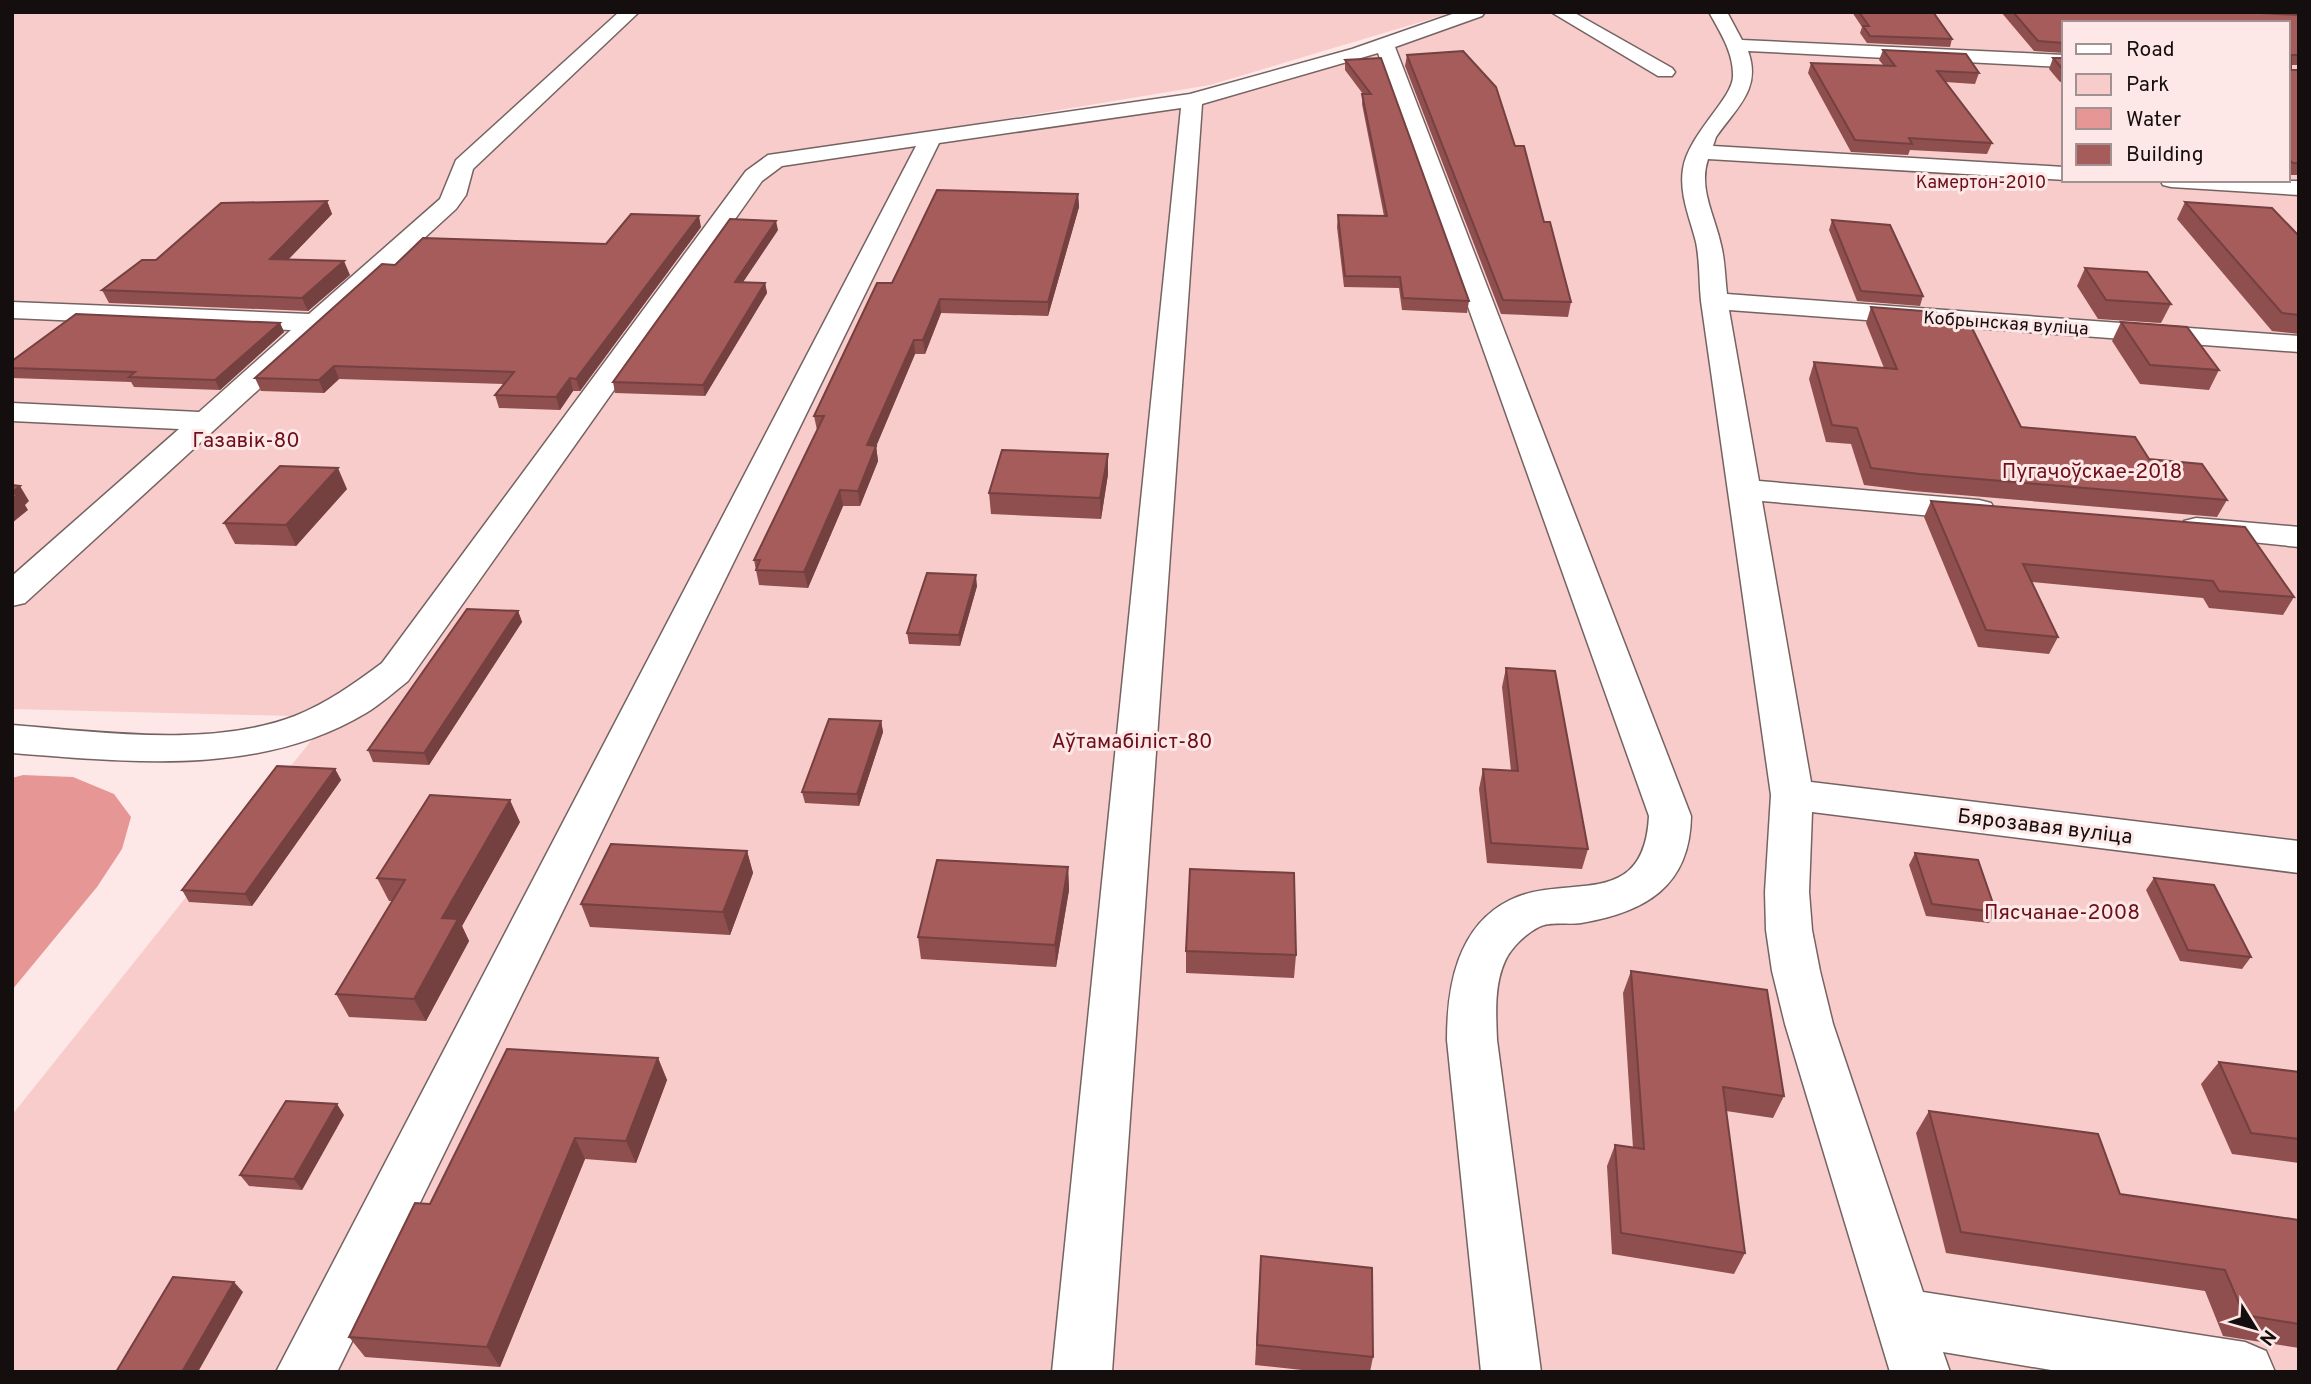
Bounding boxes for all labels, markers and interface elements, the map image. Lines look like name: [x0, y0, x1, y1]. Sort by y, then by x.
legend: [2062, 21, 2290, 182]
text: Road: [2126, 37, 2175, 64]
text: Park: [2126, 72, 2169, 99]
text: Water: [2126, 107, 2181, 134]
text: Building: [2126, 142, 2204, 169]
park label: Камертон-2010: [1916, 172, 2046, 195]
street label: Кобрынская вуліца: [1922, 307, 2089, 342]
park label: Газавік-80: [192, 428, 300, 455]
park label: Пугачоўскае-2018: [2002, 459, 2182, 486]
park label: Аўтамабіліст-80: [1051, 729, 1213, 756]
street label: Бярозавая вуліца: [1956, 803, 2134, 852]
park label: Пясчанае-2008: [1984, 900, 2140, 927]
north arrow: [2220, 1293, 2290, 1363]
text: N: [2253, 1324, 2281, 1350]

